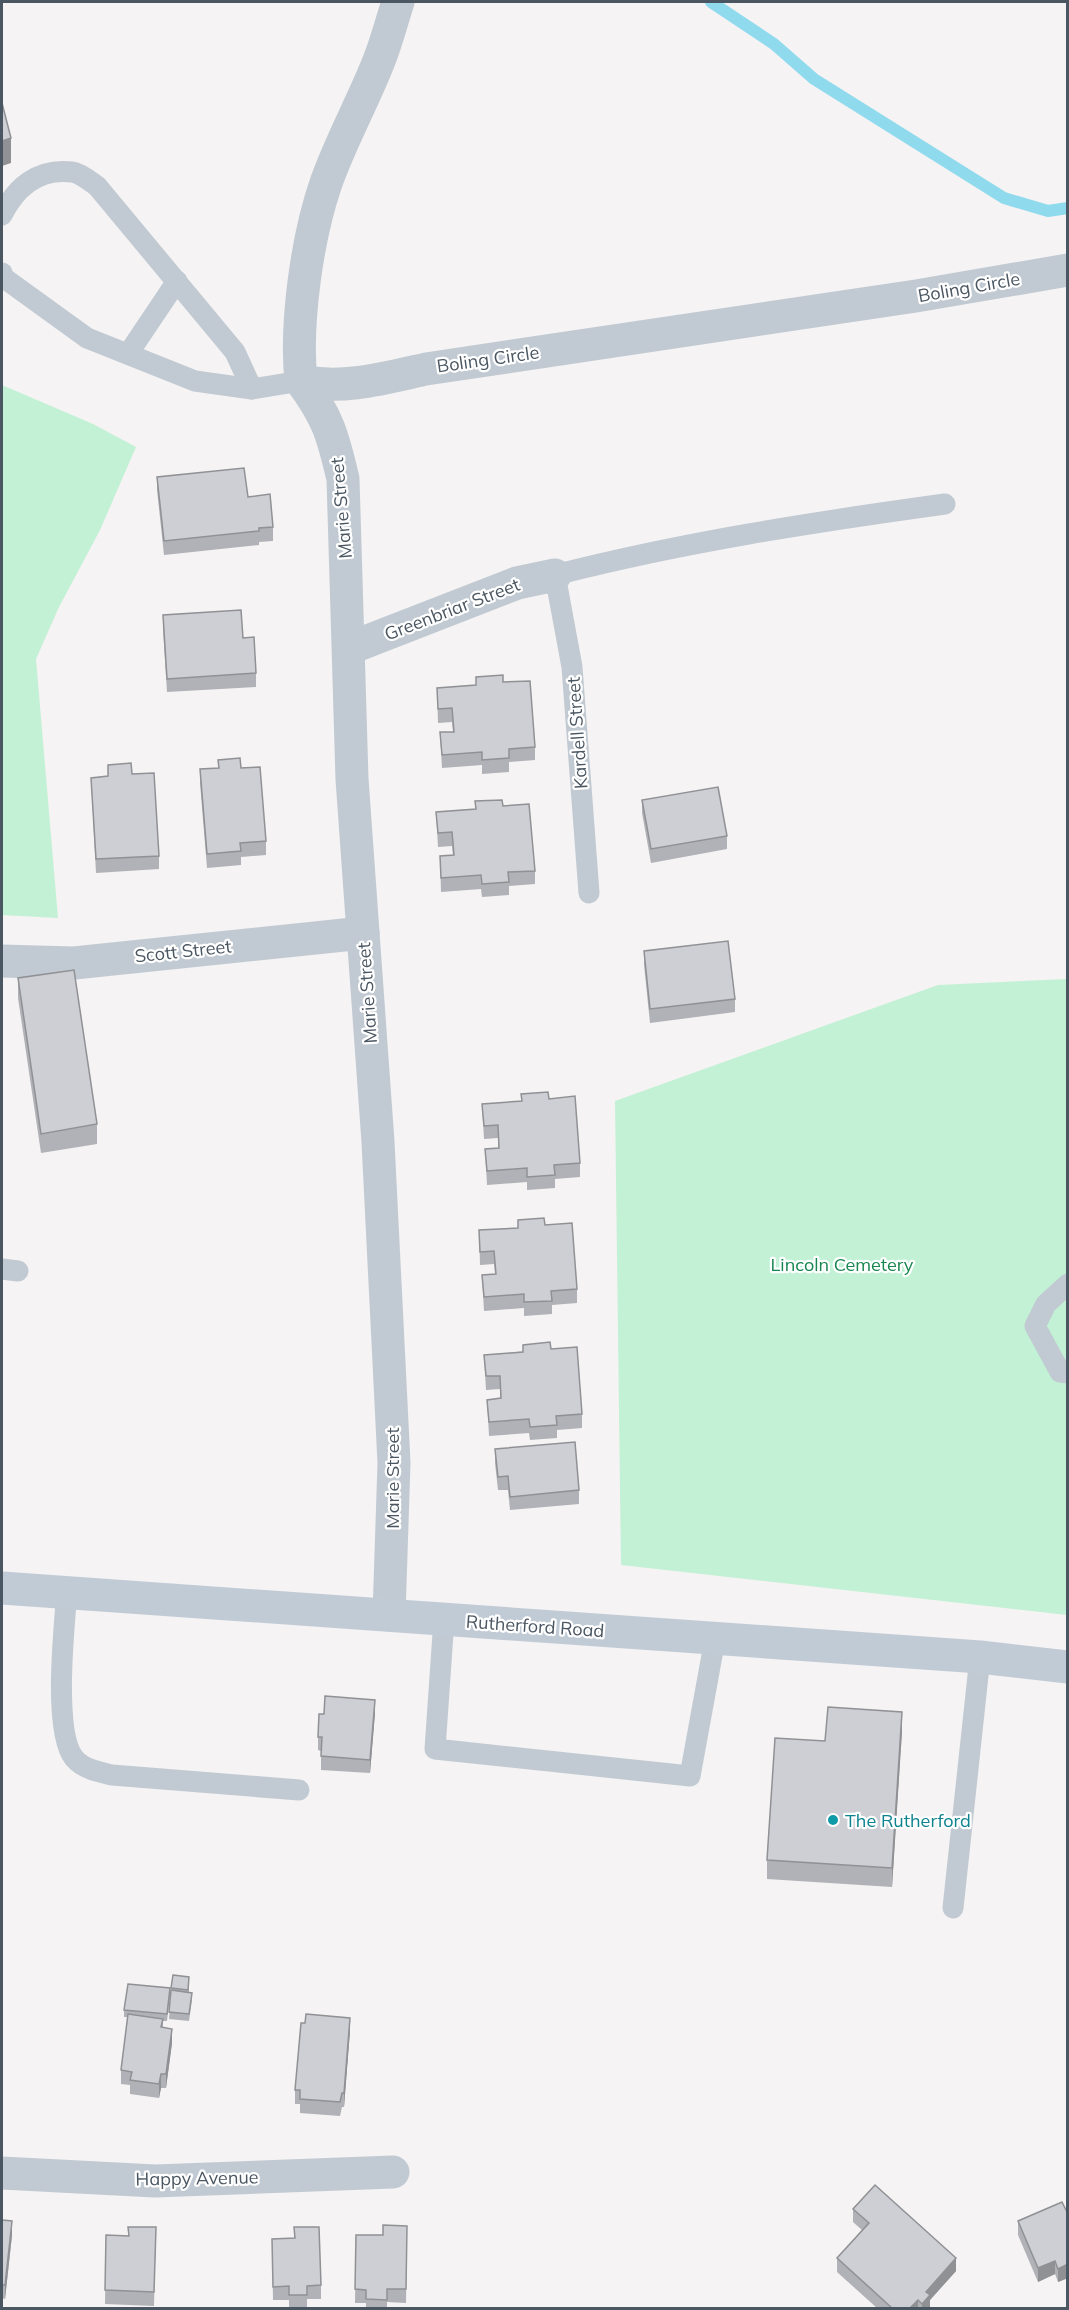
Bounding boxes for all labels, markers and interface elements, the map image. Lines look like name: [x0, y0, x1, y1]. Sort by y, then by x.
street label: Boling Circle: [916, 267, 1022, 307]
street label: Boling Circle: [435, 340, 541, 378]
street label: Marie Street: [325, 457, 357, 559]
street label: Greenbriar Street: [381, 573, 523, 645]
street label: Kardell Street: [562, 676, 592, 790]
street label: Scott Street: [134, 934, 232, 968]
street label: Marie Street: [352, 942, 382, 1044]
park label: Lincoln Cemetery: [771, 1253, 914, 1276]
street label: Marie Street: [381, 1427, 404, 1529]
street label: Rutherford Road: [465, 1610, 605, 1642]
place label: The Rutherford: [845, 1809, 971, 1832]
marker: The Rutherford: [826, 1813, 840, 1827]
street label: Happy Avenue: [135, 2165, 259, 2191]

